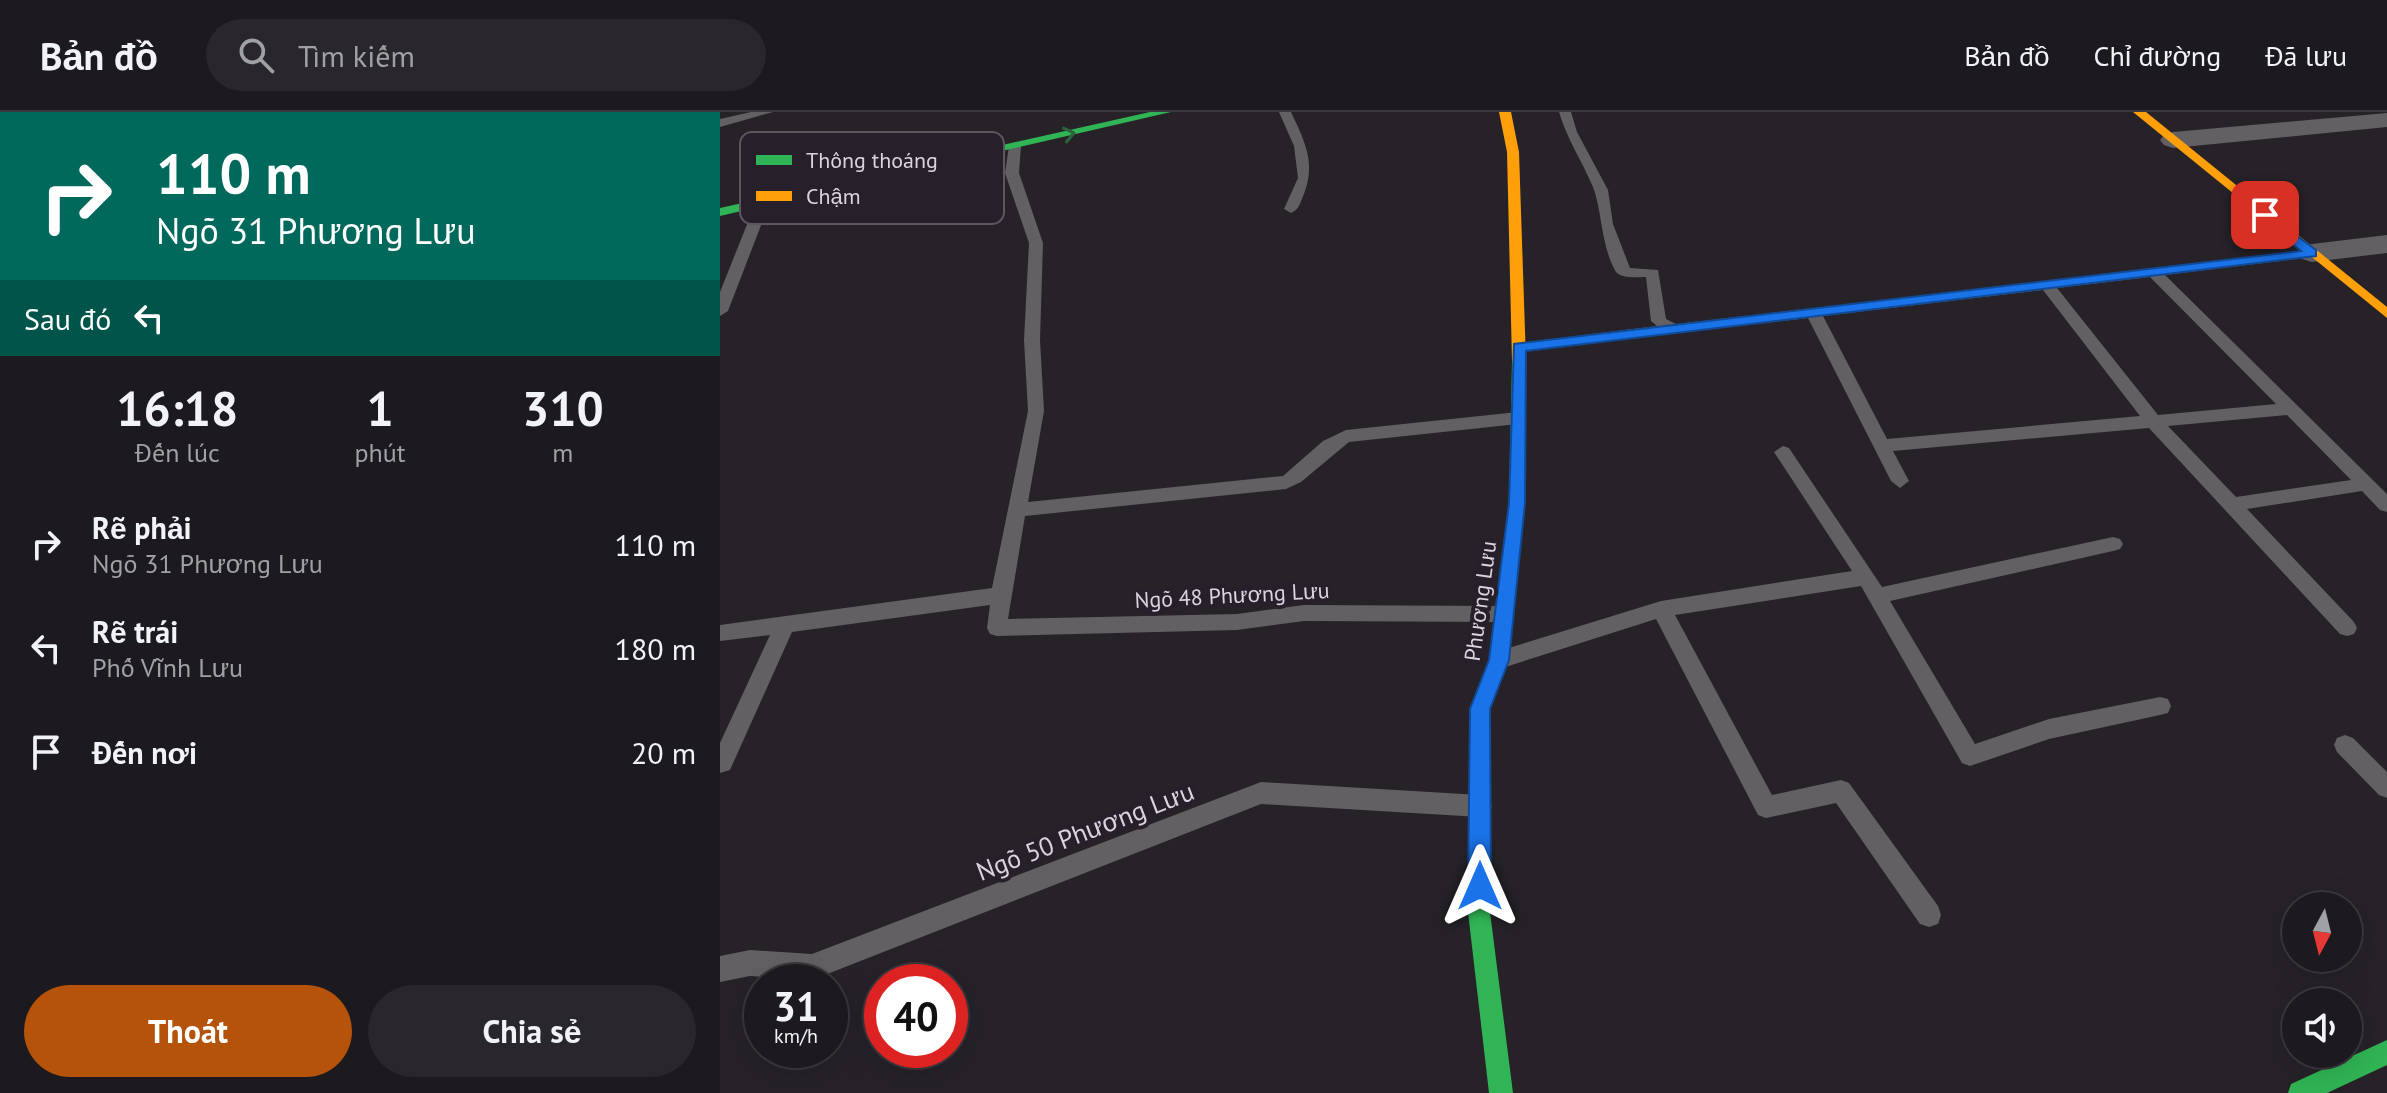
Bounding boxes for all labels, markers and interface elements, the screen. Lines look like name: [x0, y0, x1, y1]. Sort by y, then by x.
search box: [206, 19, 766, 91]
text: Bản đồ: [40, 31, 158, 80]
icon: search: [234, 33, 278, 77]
text: Tìm kiếm: [298, 36, 415, 75]
text: Bản đồ: [1964, 37, 2050, 74]
text: Chỉ đường: [2094, 37, 2221, 74]
text: Đã lưu: [2265, 37, 2347, 74]
one-way arrow: [1062, 126, 1076, 143]
legend: [740, 132, 1004, 224]
text: 110 m: [156, 137, 311, 209]
icon: right: [24, 144, 128, 248]
text: Thông thoáng: [806, 146, 938, 174]
pin: [2231, 181, 2299, 249]
text: Chậm: [806, 182, 861, 210]
icon: arrive: [2243, 193, 2287, 237]
text: Ngõ 31 Phương Lưu: [156, 207, 476, 254]
icon: left: [127, 296, 171, 340]
text: Sau đó: [24, 299, 111, 338]
text: 16:18: [116, 377, 238, 439]
text: 1: [366, 377, 394, 439]
text: 310: [522, 377, 604, 439]
text: Đến lúc: [135, 436, 220, 469]
text: phút: [355, 436, 406, 469]
text: m: [552, 436, 573, 469]
text: Rẽ phải: [92, 508, 192, 547]
icon: right: [24, 522, 68, 566]
text: 110 m: [615, 525, 696, 564]
street label: Phương Lưu: [1458, 539, 1502, 663]
text: Ngõ 31 Phương Lưu: [92, 547, 323, 580]
street label: Ngõ 48 Phương Lưu: [1134, 576, 1330, 614]
text: Rẽ trái: [92, 612, 178, 651]
icon: left: [24, 626, 68, 670]
text: 180 m: [615, 629, 696, 668]
text: Phố Vĩnh Lưu: [92, 651, 243, 684]
icon: arrive: [24, 730, 68, 774]
text: Đến nơi: [92, 733, 197, 772]
text: 20 m: [631, 733, 696, 772]
street label: Ngõ 50 Phương Lưu: [971, 774, 1199, 888]
position arrow: [1438, 844, 1522, 928]
north arrow: [2282, 892, 2362, 972]
map controls: [2282, 892, 2362, 1068]
speed limit sign: 40: [864, 964, 968, 1068]
text: 31: [773, 980, 819, 1032]
button: Thoát: [24, 985, 352, 1077]
button: Chia sẻ: [368, 985, 696, 1077]
button: sound: [2282, 988, 2362, 1068]
text: km/h: [774, 1023, 818, 1049]

